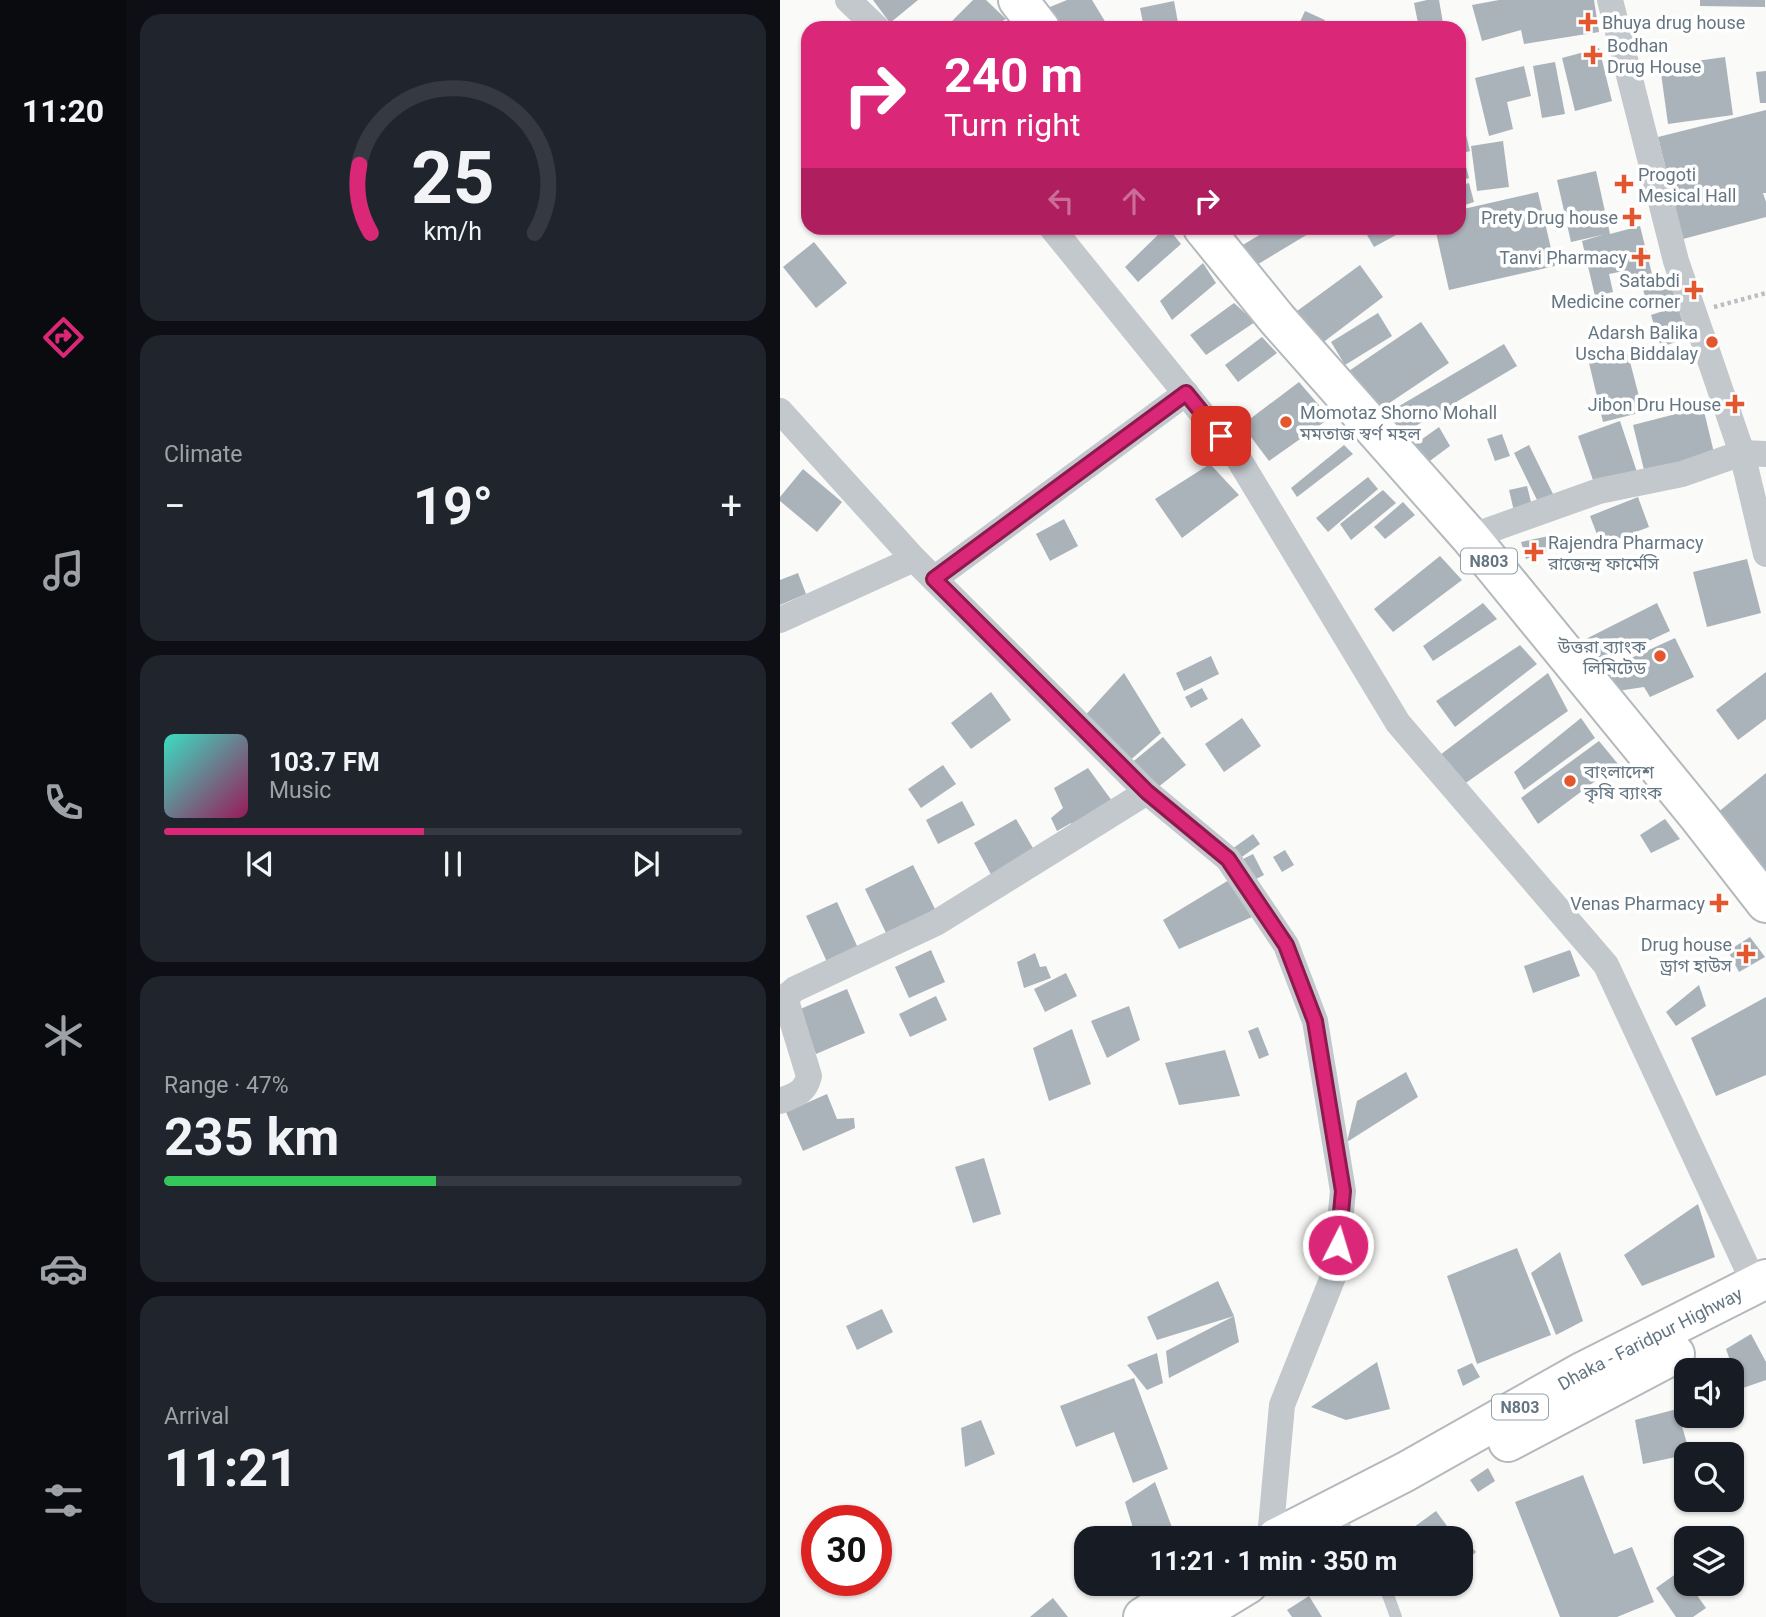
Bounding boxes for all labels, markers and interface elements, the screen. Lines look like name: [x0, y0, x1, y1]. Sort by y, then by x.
place label: Bhuya drug house: [1602, 12, 1745, 33]
marker: Bhuya drug house: [1580, 14, 1596, 30]
place label: Bodhan Drug House: [1607, 35, 1701, 77]
text: 240 m: [944, 47, 1083, 104]
marker: Bodhan Drug House: [1585, 47, 1601, 63]
icon: right: [829, 49, 920, 140]
text: 11:20: [22, 92, 104, 130]
text: Turn right: [944, 106, 1080, 144]
text: 25: [411, 136, 495, 222]
place label: Progoti Mesical Hall: [1638, 164, 1736, 206]
marker: Progoti Mesical Hall: [1616, 176, 1632, 192]
icon: left: [1042, 182, 1080, 220]
icon: ahead: [1115, 182, 1153, 220]
icon: right: [1188, 182, 1226, 220]
place label: Prety Drug house: [1481, 207, 1618, 228]
marker: Prety Drug house: [1624, 209, 1640, 225]
text: km/h: [424, 217, 482, 246]
place label: Tanvi Pharmacy: [1499, 247, 1627, 268]
marker: Tanvi Pharmacy: [1633, 249, 1649, 265]
place label: Satabdi Medicine corner: [1551, 270, 1680, 312]
marker: Satabdi Medicine corner: [1686, 282, 1702, 298]
icon: directions: [39, 313, 88, 362]
place label: Adarsh Balika Uscha Biddalay: [1575, 322, 1698, 364]
marker: Adarsh Balika Uscha Biddalay: [1704, 334, 1720, 350]
place label: Jibon Dru House: [1588, 394, 1721, 415]
marker: Jibon Dru House: [1727, 396, 1743, 412]
place label: Momotaz Shorno Mohall মমতাজ স্বর্ণ মহল: [1299, 402, 1497, 444]
pin: [1191, 406, 1251, 466]
marker: Momotaz Shorno Mohall মমতাজ স্বর্ণ মহল: [1278, 414, 1294, 430]
icon: arrive: [1202, 417, 1240, 455]
text: Climate: [164, 441, 243, 468]
text: 19°: [413, 476, 493, 537]
text: −: [164, 484, 186, 528]
text: +: [720, 484, 742, 528]
place label: Rajendra Pharmacy রাজেন্দ্র ফার্মেসি: [1547, 532, 1704, 574]
marker: Rajendra Pharmacy রাজেন্দ্র ফার্মেসি: [1526, 544, 1542, 560]
icon: music: [39, 546, 88, 595]
road number: N803: [1461, 548, 1517, 574]
place label: উত্তরা ব্যাংক লিমিটেড: [1557, 636, 1646, 678]
marker: উত্তরা ব্যাংক লিমিটেড: [1652, 648, 1668, 664]
text: 103.7 FM: [269, 747, 380, 777]
place label: বাংলাদেশ কৃষি ব্যাংক: [1583, 761, 1662, 804]
marker: বাংলাদেশ কৃষি ব্যাংক: [1562, 773, 1578, 789]
text: Music: [269, 777, 331, 804]
icon: phone: [39, 778, 88, 827]
icon: previous: [241, 845, 279, 883]
icon: pause: [434, 845, 472, 883]
icon: next: [627, 845, 665, 883]
place label: Venas Pharmacy: [1570, 893, 1705, 914]
marker: Venas Pharmacy: [1711, 895, 1727, 911]
place label: Drug house ড্রাগ হাউস: [1641, 934, 1733, 976]
marker: Drug house ড্রাগ হাউস: [1738, 946, 1754, 962]
icon: climate: [39, 1011, 88, 1060]
text: Range · 47%: [164, 1072, 289, 1099]
text: 235 km: [164, 1107, 339, 1168]
position arrow: [1301, 1208, 1375, 1282]
icon: car: [39, 1244, 88, 1293]
street label: Dhaka - Faridpur Highway: [1554, 1282, 1746, 1394]
map controls: [1674, 1358, 1744, 1596]
button: sound: [1674, 1358, 1744, 1428]
road number: N803: [1492, 1394, 1548, 1420]
text: Arrival: [164, 1403, 229, 1430]
text: 11:21: [164, 1438, 298, 1499]
button: search: [1674, 1442, 1744, 1512]
icon: filters: [39, 1476, 88, 1525]
speed limit sign: 30: [801, 1505, 892, 1596]
button: layers: [1674, 1526, 1744, 1596]
text: 11:21 · 1 min · 350 m: [1150, 1546, 1397, 1576]

